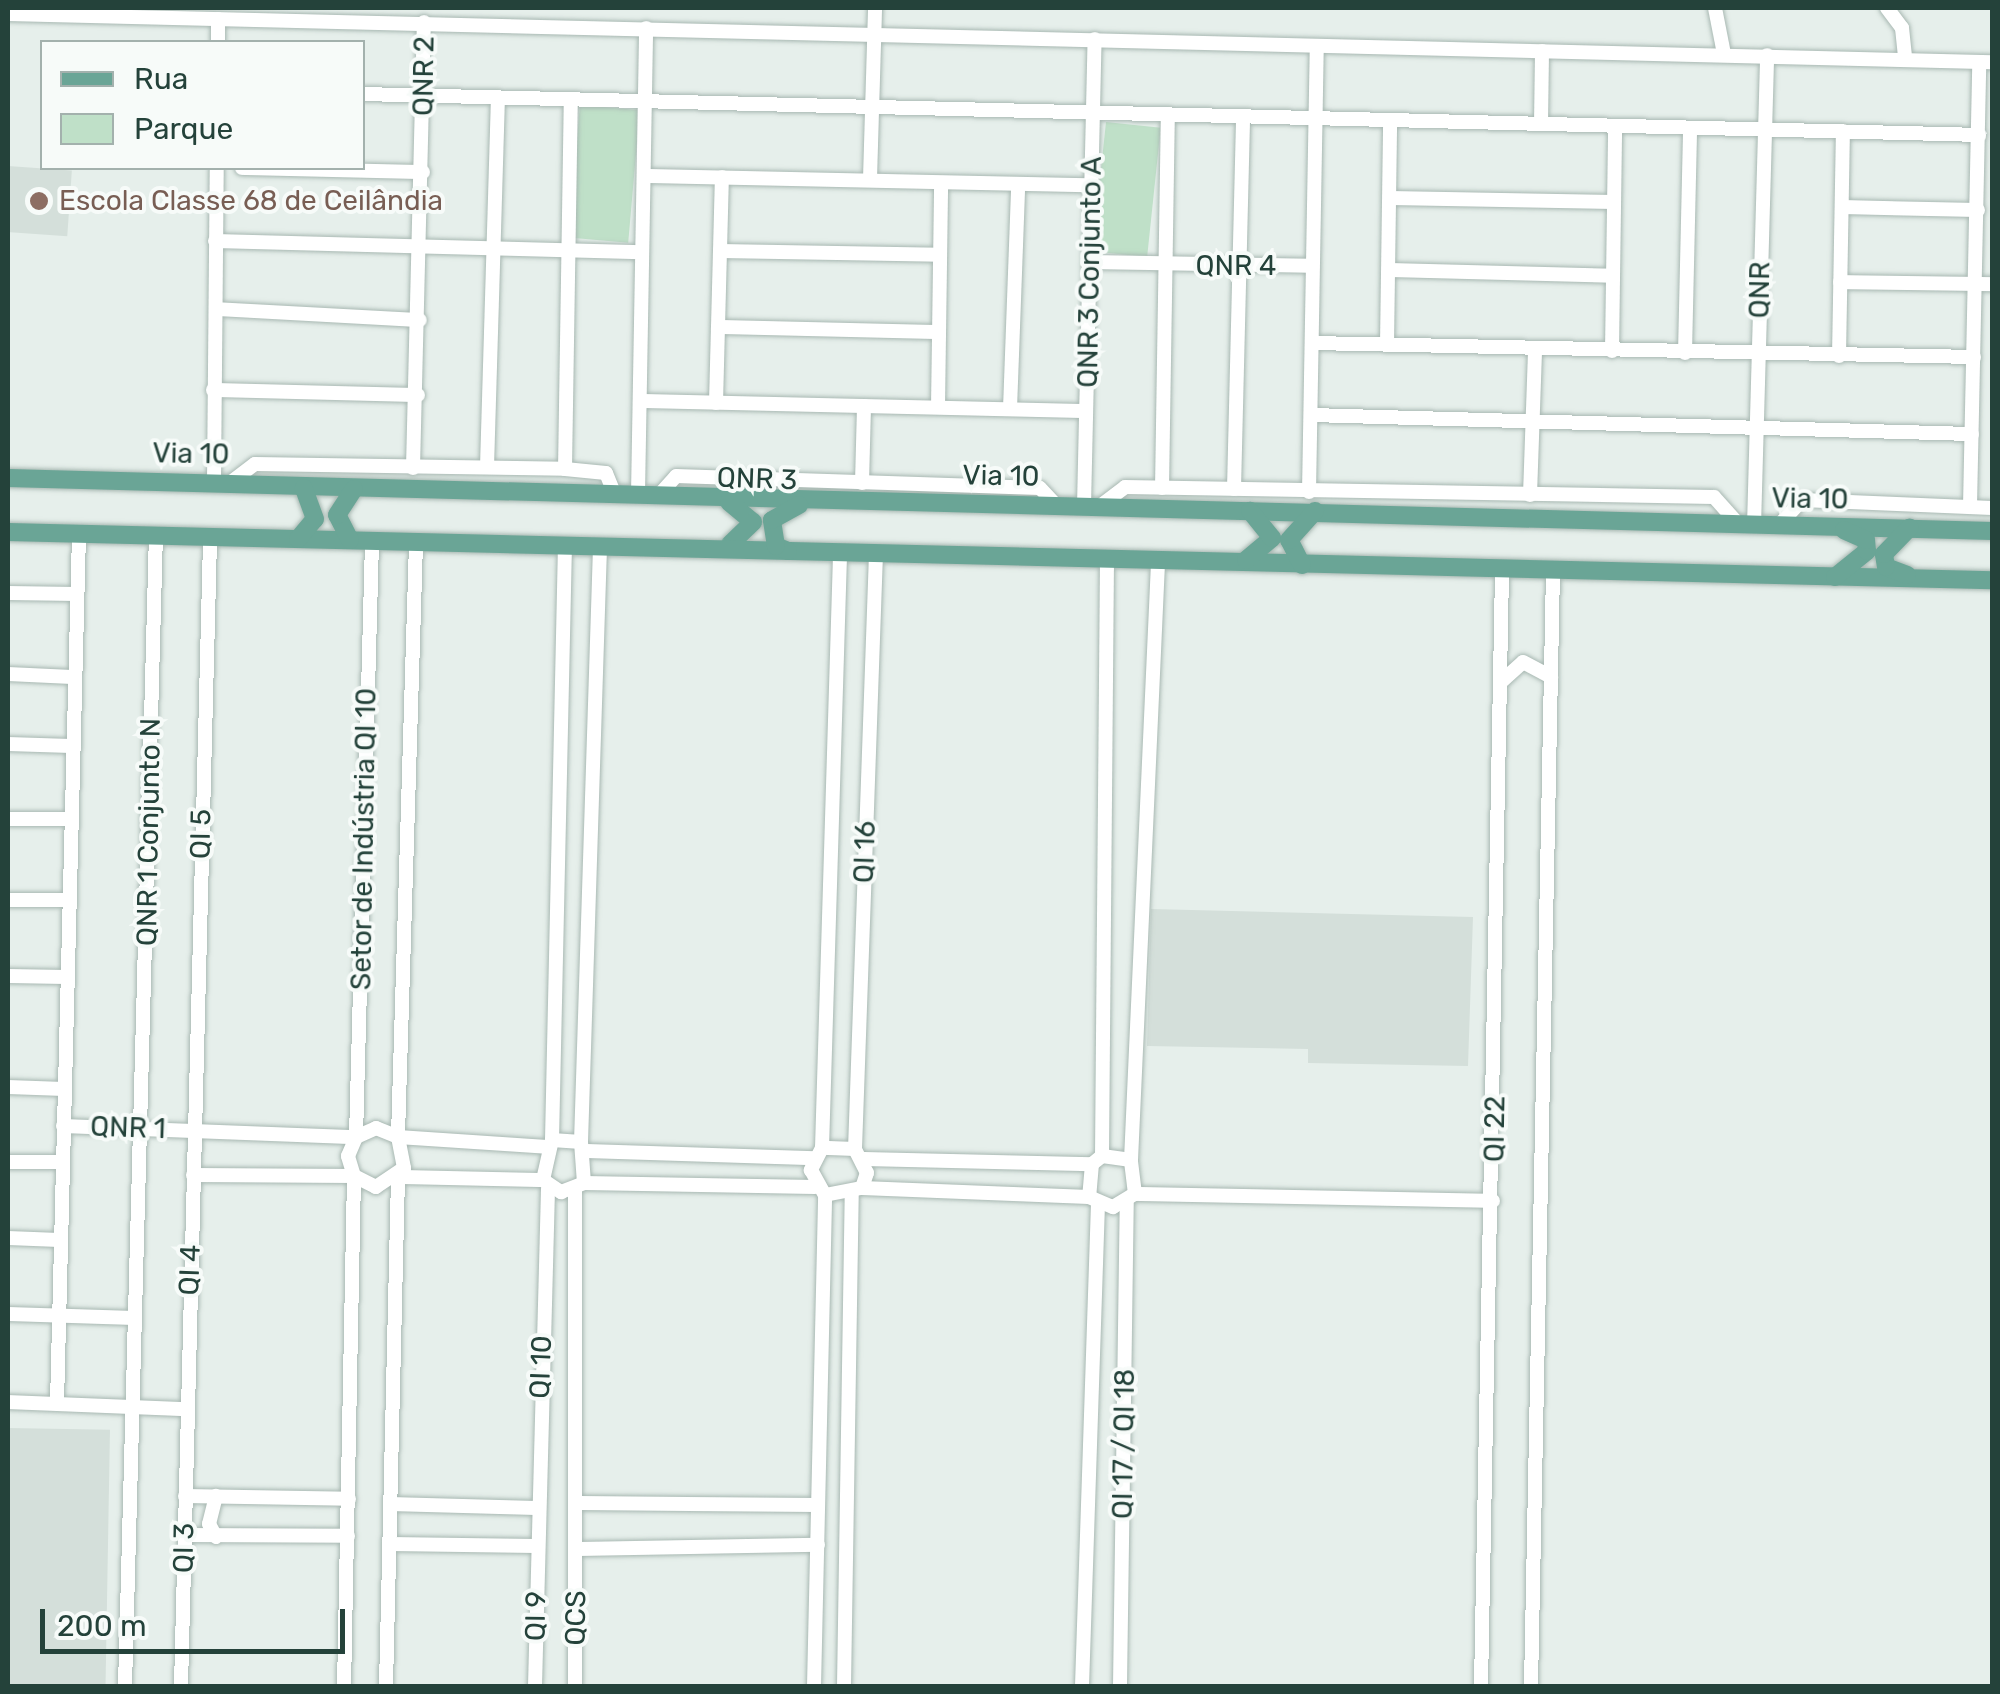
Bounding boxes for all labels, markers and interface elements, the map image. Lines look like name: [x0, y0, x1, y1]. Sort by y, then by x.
street label: QNR 2: [407, 36, 441, 116]
legend: [40, 40, 365, 170]
text: Rua: [134, 61, 188, 97]
text: Parque: [134, 111, 233, 147]
street label: QNR 3 Conjunto A: [1071, 156, 1109, 388]
place label: Escola Classe 68 de Ceilândia: [59, 184, 443, 218]
marker: Escola Classe 68 de Ceilândia: [28, 190, 50, 212]
street label: QNR 4: [1195, 249, 1277, 283]
street label: QNR: [1743, 261, 1777, 319]
street label: Via 10: [152, 437, 230, 471]
street label: Via 10: [962, 459, 1040, 493]
street label: QNR 3: [716, 461, 798, 497]
street label: Via 10: [1771, 482, 1849, 516]
street label: Setor de Indústria QI 10: [345, 687, 383, 991]
street label: QNR 1 Conjunto N: [130, 718, 168, 946]
street label: QI 5: [184, 809, 218, 859]
street label: QI 16: [847, 820, 883, 884]
street label: QI 22: [1478, 1096, 1512, 1162]
street label: QNR 1: [90, 1110, 166, 1146]
street label: QI 4: [172, 1244, 208, 1296]
street label: QI 10: [523, 1335, 559, 1399]
street label: QI 17 / QI 18: [1106, 1369, 1142, 1519]
street label: QI 3: [167, 1523, 201, 1573]
scale bar: [45, 1589, 350, 1651]
street label: QCS: [559, 1590, 593, 1646]
street label: QI 9: [519, 1591, 553, 1641]
text: 200 m: [57, 1608, 147, 1644]

